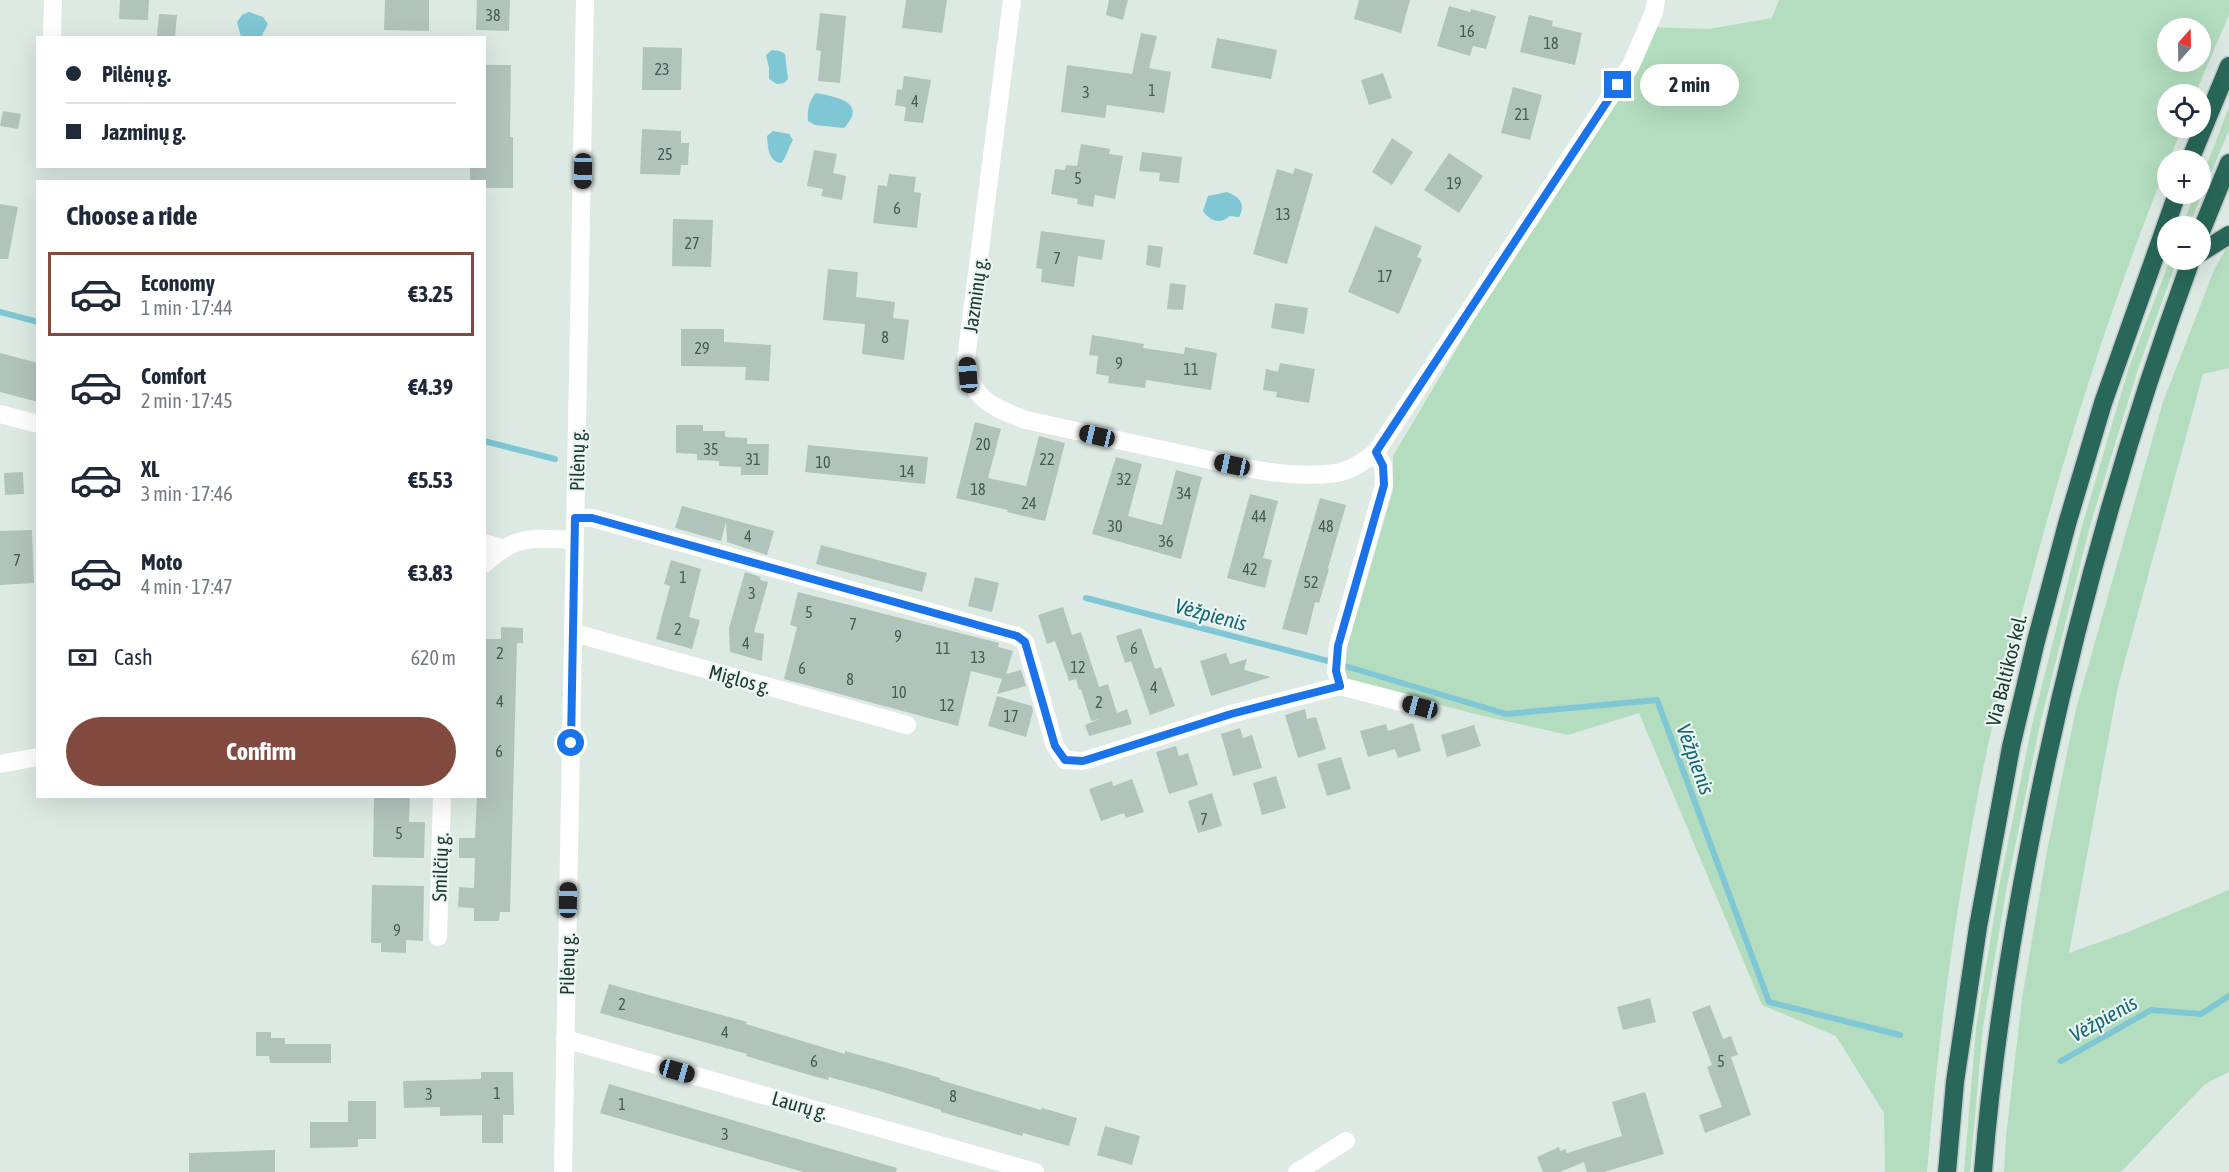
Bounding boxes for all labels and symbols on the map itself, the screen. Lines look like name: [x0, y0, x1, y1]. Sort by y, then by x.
house number: 38: [485, 6, 501, 24]
north arrow: [2157, 18, 2211, 72]
house number: 16: [1459, 22, 1475, 40]
house number: 18: [1543, 34, 1559, 52]
house number: 23: [654, 60, 670, 78]
callout: 2 min: [1639, 64, 1738, 106]
route end: [1604, 71, 1631, 98]
house number: 1: [1148, 81, 1156, 99]
house number: 3: [1082, 83, 1090, 101]
house number: 4: [911, 92, 919, 110]
house number: 21: [1514, 105, 1530, 123]
house number: 25: [657, 145, 673, 163]
car: [574, 153, 592, 189]
house number: 5: [1074, 169, 1082, 187]
house number: 19: [1446, 174, 1462, 192]
house number: 6: [893, 199, 901, 217]
house number: 13: [1275, 205, 1291, 223]
house number: 27: [684, 234, 700, 252]
house number: 7: [1053, 249, 1061, 267]
street label: Jazminų g.: [958, 256, 992, 334]
house number: 17: [1377, 267, 1393, 285]
house number: 8: [881, 328, 889, 346]
house number: 29: [694, 339, 710, 357]
house number: 9: [1115, 354, 1123, 372]
car: [958, 356, 978, 394]
house number: 11: [1183, 360, 1199, 378]
car: [1077, 423, 1117, 449]
street label: Pilėnų g.: [565, 429, 589, 491]
house number: 20: [975, 435, 991, 453]
house number: 35: [703, 440, 719, 458]
house number: 31: [745, 450, 761, 468]
house number: 22: [1039, 450, 1055, 468]
car: [1213, 452, 1251, 478]
house number: 10: [815, 453, 831, 471]
house number: 14: [899, 462, 915, 480]
house number: 32: [1116, 470, 1132, 488]
house number: 18: [970, 480, 986, 498]
house number: 34: [1176, 484, 1192, 502]
house number: 24: [1021, 494, 1037, 512]
house number: 44: [1251, 507, 1267, 525]
house number: 30: [1107, 517, 1123, 535]
house number: 48: [1318, 517, 1334, 535]
house number: 4: [744, 527, 752, 545]
house number: 36: [1158, 532, 1174, 550]
house number: 7: [13, 551, 21, 569]
house number: 42: [1242, 560, 1258, 578]
house number: 1: [679, 568, 687, 586]
house number: 52: [1303, 573, 1319, 591]
house number: 3: [748, 584, 756, 602]
water label: Vėžpienis: [1172, 593, 1250, 635]
house number: 5: [805, 603, 813, 621]
street label: Via Baltikos kel.: [1981, 612, 2031, 728]
house number: 7: [849, 615, 857, 633]
house number: 2: [674, 620, 682, 638]
house number: 9: [894, 627, 902, 645]
house number: 4: [742, 634, 750, 652]
house number: 11: [935, 639, 951, 657]
house number: 6: [1130, 639, 1138, 657]
house number: 2: [496, 644, 504, 662]
house number: 13: [970, 648, 986, 666]
house number: 12: [1070, 658, 1086, 676]
house number: 6: [798, 659, 806, 677]
street label: Miglos g.: [707, 660, 773, 698]
house number: 8: [846, 670, 854, 688]
house number: 4: [1150, 678, 1158, 696]
house number: 10: [891, 683, 907, 701]
house number: 4: [496, 692, 504, 710]
house number: 2: [1095, 693, 1103, 711]
car: [1400, 694, 1440, 720]
house number: 12: [939, 696, 955, 714]
house number: 17: [1003, 707, 1019, 725]
water label: Vėžpienis: [1672, 720, 1720, 798]
route start: [557, 729, 584, 756]
house number: 6: [495, 742, 503, 760]
house number: 7: [1200, 810, 1208, 828]
house number: 5: [395, 824, 403, 842]
street label: Smilčių g.: [427, 832, 453, 902]
car: [559, 882, 577, 918]
house number: 9: [393, 921, 401, 939]
street label: Pilėnų g.: [555, 933, 579, 995]
water label: Vėžpienis: [2065, 990, 2141, 1046]
house number: 2: [618, 995, 626, 1013]
house number: 4: [721, 1023, 729, 1041]
house number: 6: [810, 1052, 818, 1070]
house number: 5: [1717, 1052, 1725, 1070]
car: [657, 1057, 697, 1085]
house number: 1: [493, 1084, 501, 1102]
house number: 3: [425, 1085, 433, 1103]
street label: Laurų g.: [769, 1086, 831, 1124]
house number: 8: [949, 1087, 957, 1105]
house number: 1: [618, 1095, 626, 1113]
house number: 3: [721, 1125, 729, 1143]

